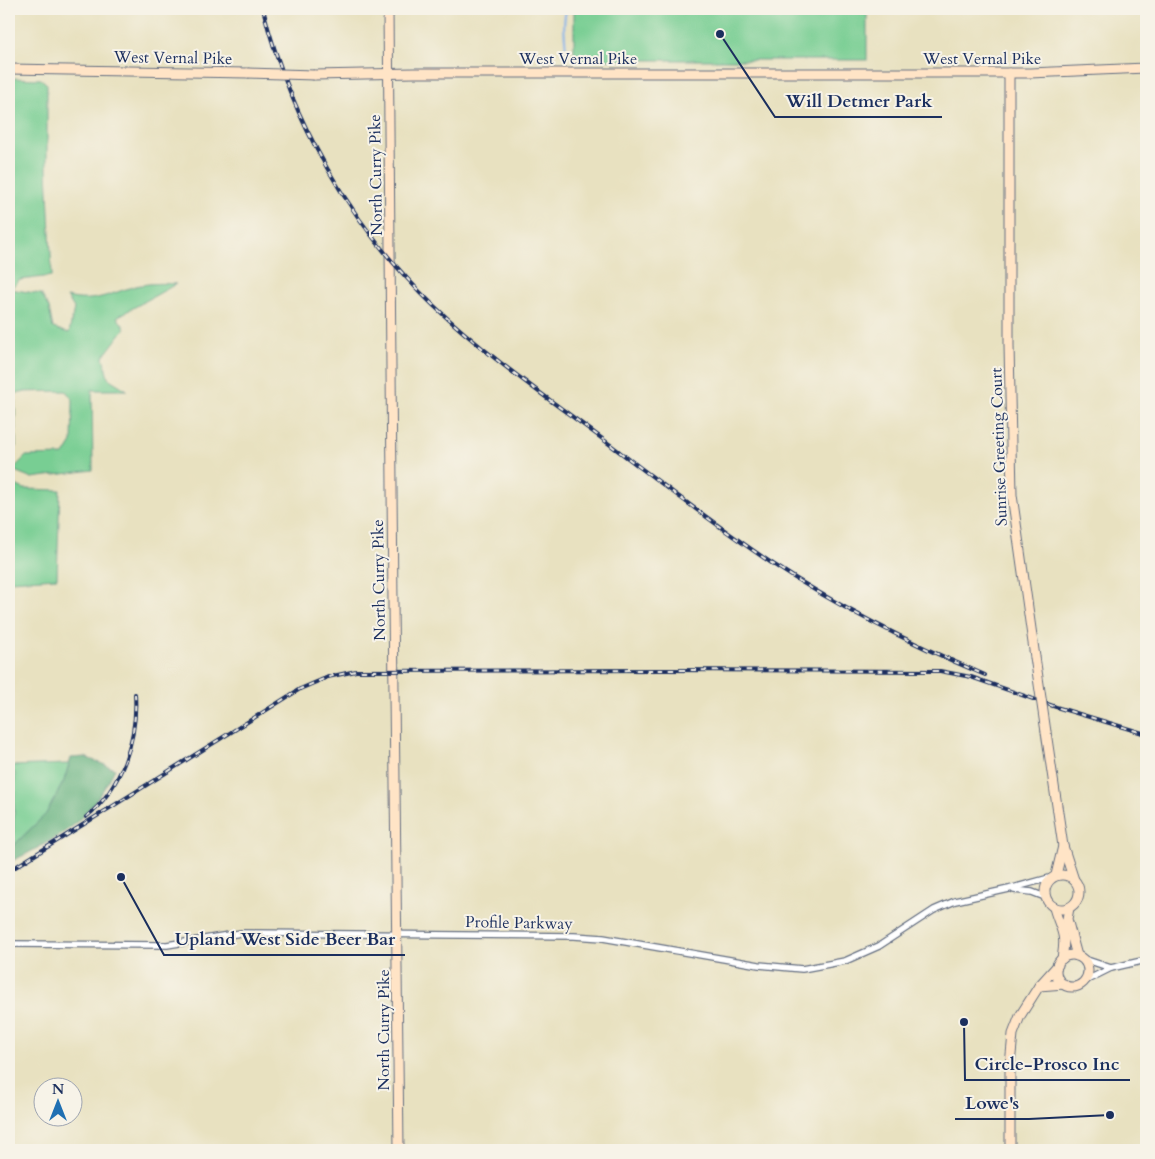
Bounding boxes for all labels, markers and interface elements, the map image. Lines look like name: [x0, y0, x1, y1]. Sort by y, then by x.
street label: West Vernal Pike: [112, 46, 233, 70]
street label: West Vernal Pike: [518, 48, 637, 70]
street label: West Vernal Pike: [922, 48, 1041, 70]
callout: Will Detmer Park: [775, 84, 942, 117]
text: Will Detmer Park: [785, 89, 933, 114]
street label: North Curry Pike: [364, 114, 388, 236]
street label: Sunrise Greeting Court: [985, 367, 1013, 527]
street label: North Curry Pike: [367, 519, 391, 641]
street label: Profile Parkway: [465, 911, 573, 935]
callout: Upland West Side Beer Bar: [164, 922, 405, 955]
text: Upland West Side Beer Bar: [175, 927, 396, 952]
street label: North Curry Pike: [373, 969, 395, 1091]
callout: Circle-Prosco Inc: [965, 1047, 1130, 1080]
text: Circle-Prosco Inc: [975, 1052, 1120, 1077]
north arrow: [32, 1076, 82, 1126]
text: N: [52, 1080, 64, 1099]
callout: Lowe's: [955, 1086, 1029, 1119]
text: Lowe's: [965, 1091, 1019, 1116]

